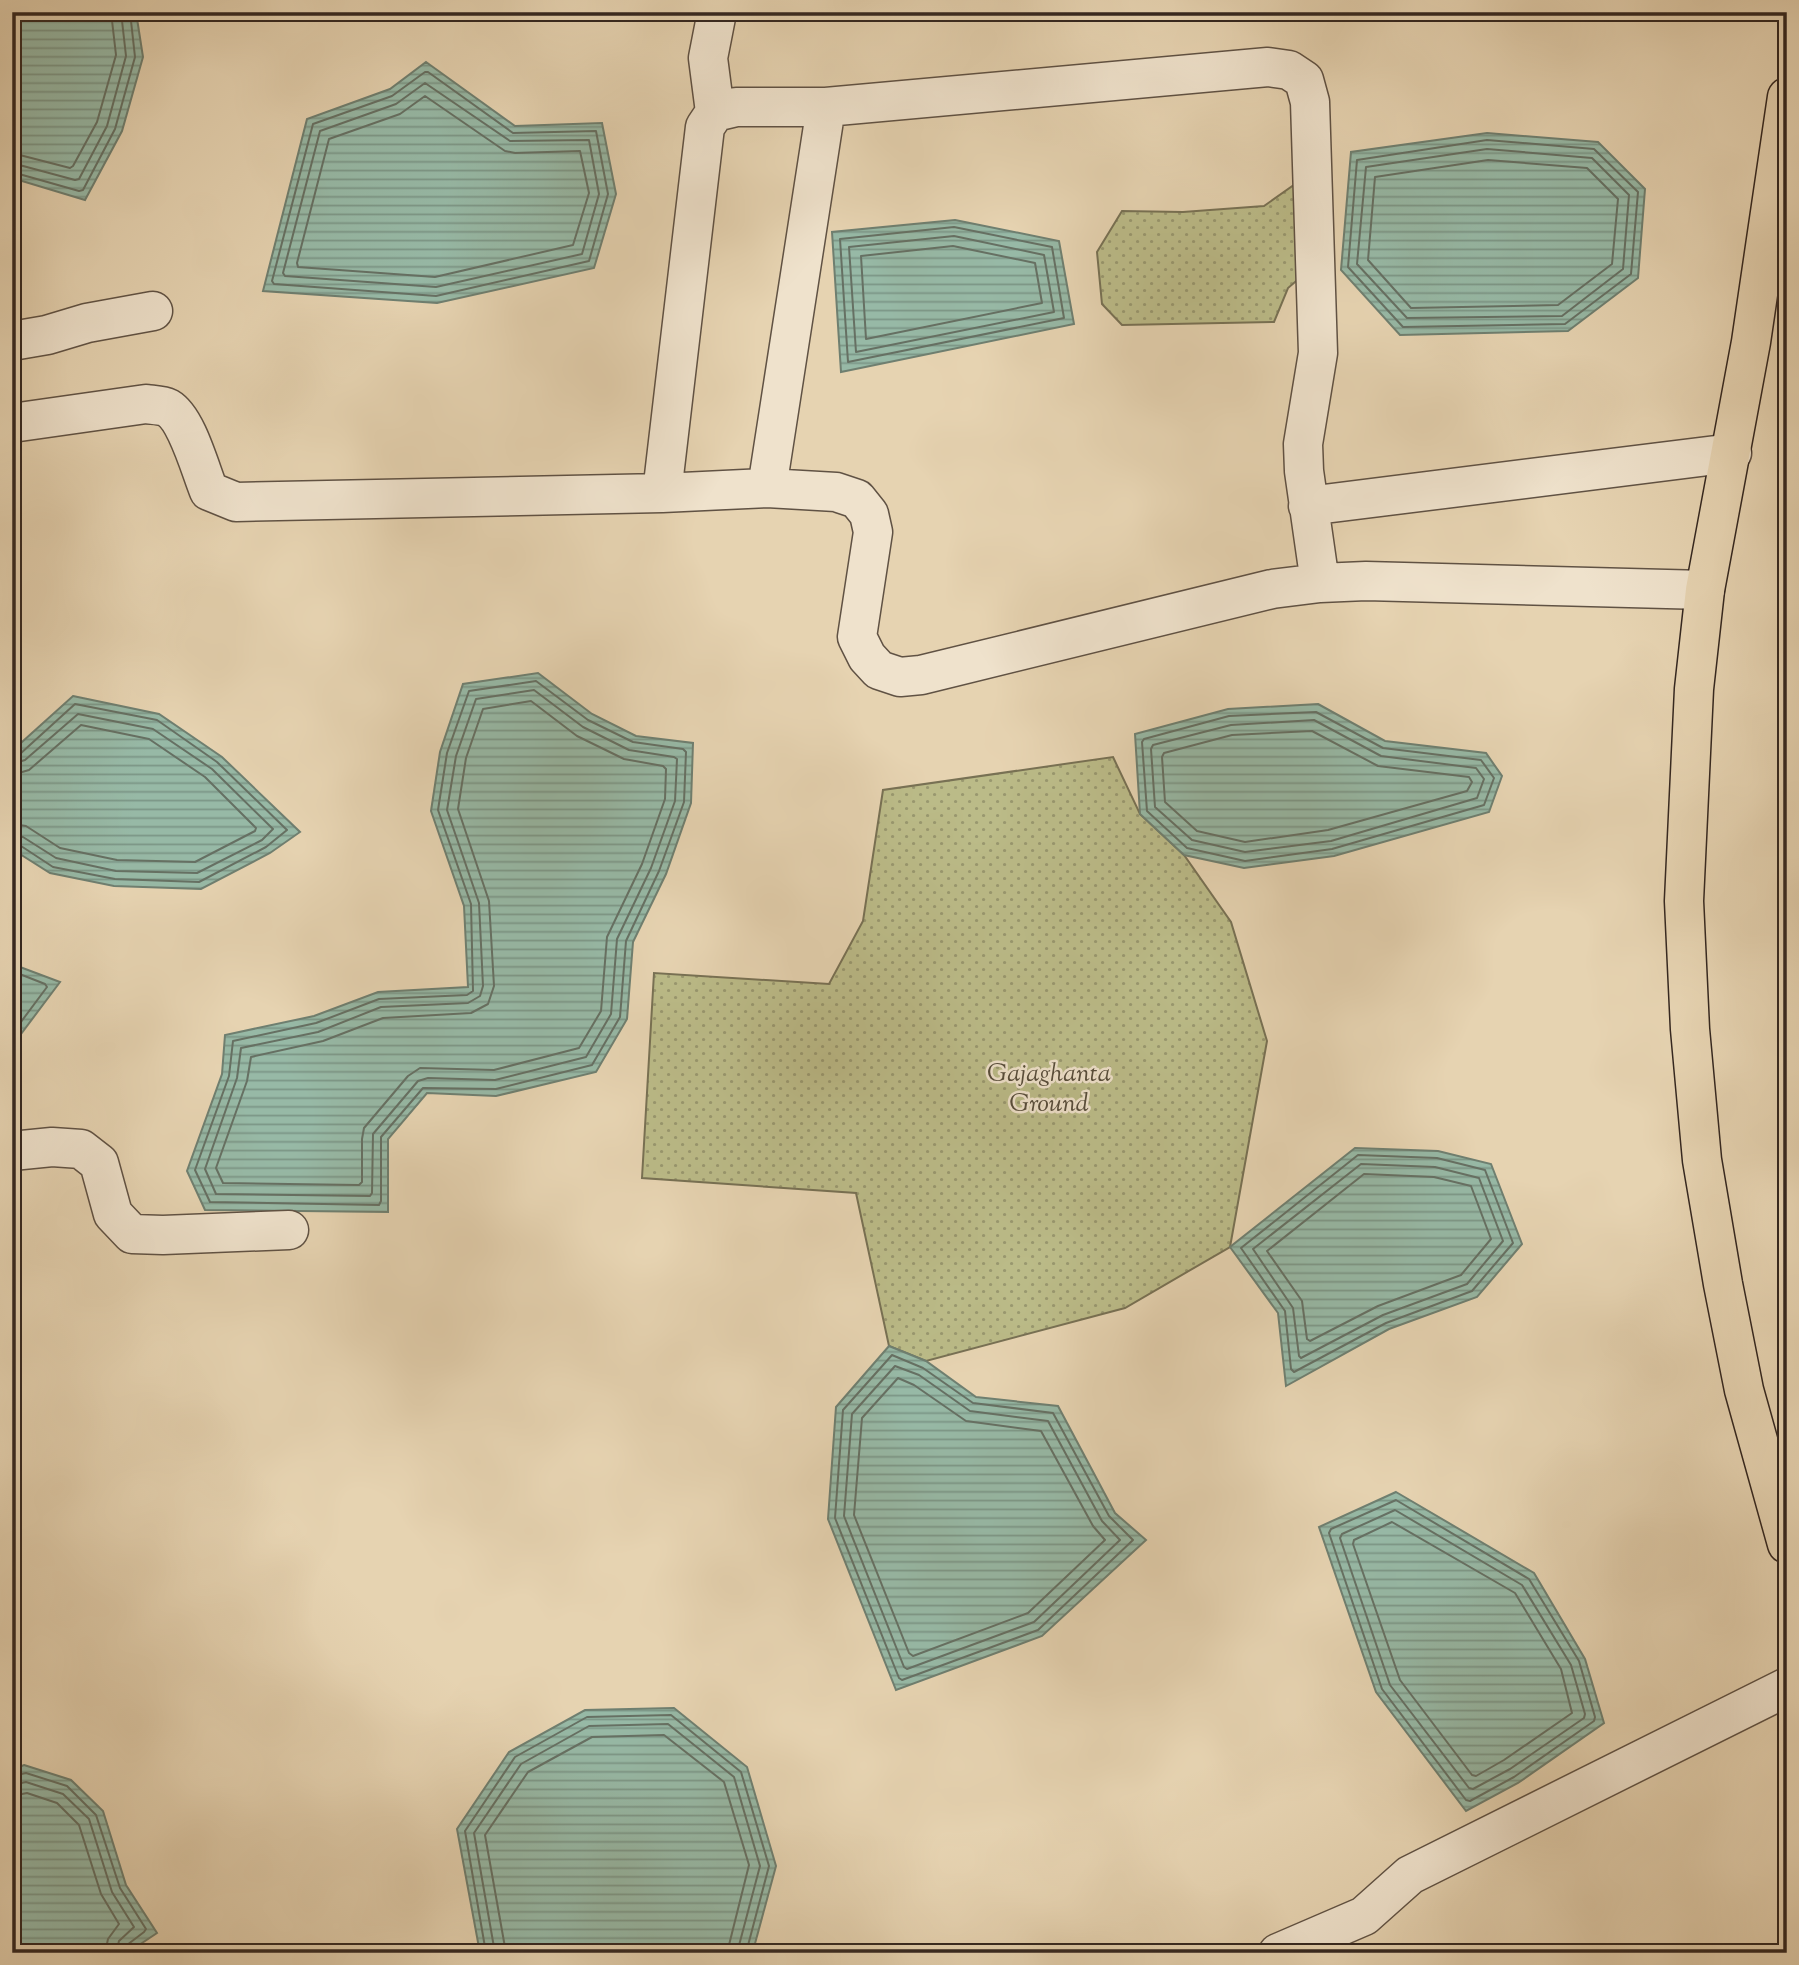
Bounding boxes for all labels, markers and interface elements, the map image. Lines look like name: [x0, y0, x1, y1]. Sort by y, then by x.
park label: Gajaghanta Ground: [987, 1056, 1111, 1123]

